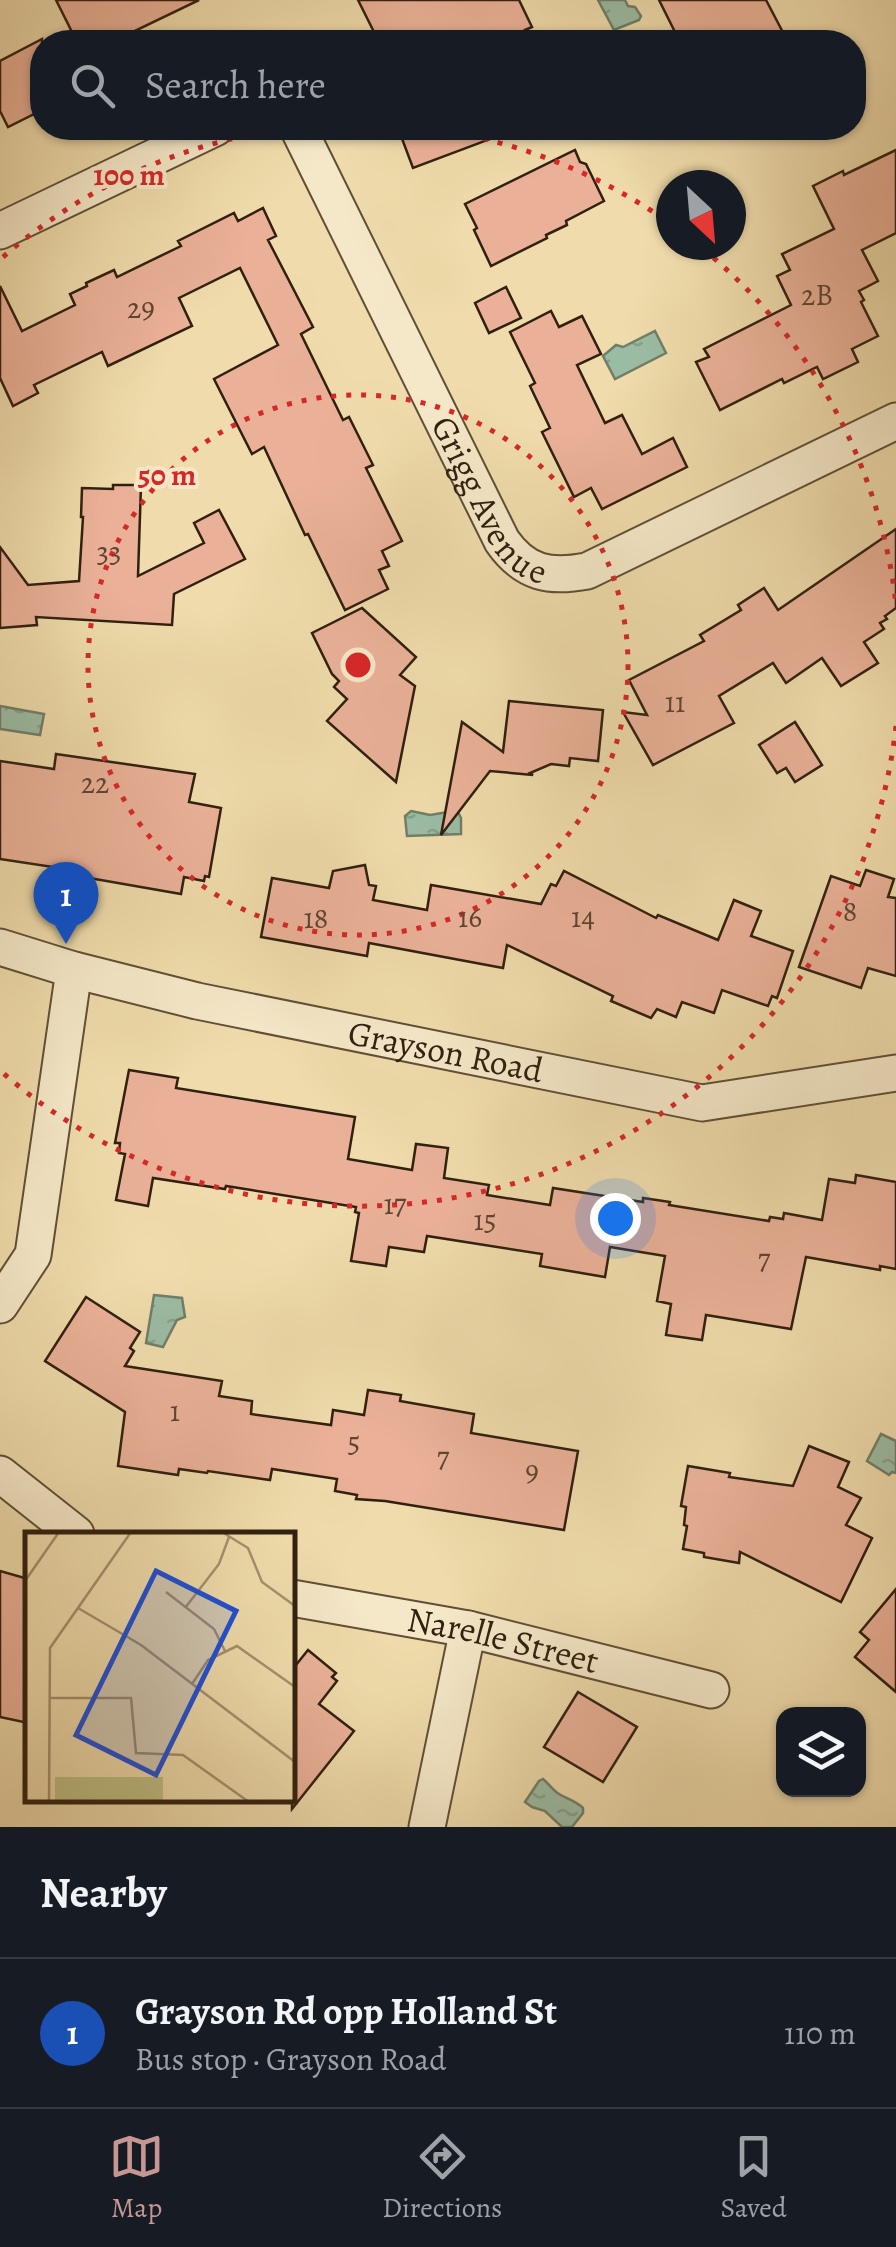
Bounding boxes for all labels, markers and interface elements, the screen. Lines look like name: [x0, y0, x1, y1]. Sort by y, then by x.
search box: [30, 30, 866, 140]
icon: search: [65, 58, 120, 113]
text: Search here: [145, 59, 326, 111]
text: 100 m: [93, 155, 165, 195]
north arrow: [656, 170, 746, 260]
house number: 2B: [801, 275, 833, 315]
house number: 29: [127, 288, 155, 328]
street label: Grigg Avenue: [420, 408, 553, 596]
text: 50 m: [138, 455, 196, 495]
house number: 33: [97, 532, 121, 572]
centre of rings: [340, 647, 376, 683]
house number: 11: [665, 682, 685, 722]
house number: 22: [81, 763, 109, 803]
pin: 1: [34, 862, 98, 944]
house number: 8: [843, 891, 857, 931]
house number: 16: [458, 897, 482, 937]
house number: 14: [571, 897, 595, 937]
house number: 18: [304, 898, 328, 938]
street label: Grayson Road: [344, 1008, 547, 1094]
house number: 17: [384, 1184, 407, 1224]
your location: [590, 1193, 641, 1244]
house number: 15: [473, 1200, 497, 1240]
house number: 7: [758, 1239, 771, 1279]
house number: 1: [170, 1391, 180, 1431]
house number: 5: [348, 1422, 360, 1462]
house number: 7: [437, 1437, 450, 1477]
house number: 9: [525, 1451, 539, 1491]
inset map: [25, 1532, 295, 1802]
street label: Narelle Street: [403, 1595, 604, 1685]
map controls: [776, 1707, 866, 1797]
button: layers: [776, 1707, 866, 1797]
text: Nearby: [40, 1864, 167, 1921]
text: Grayson Rd opp Holland St: [135, 1985, 557, 2037]
text: 1: [67, 2011, 78, 2055]
text: 110 m: [784, 2011, 856, 2055]
text: Bus stop · Grayson Road: [135, 2037, 446, 2081]
tab: Map: [109, 2129, 164, 2227]
tab: Directions: [382, 2129, 502, 2227]
tab: Saved: [721, 2129, 787, 2227]

